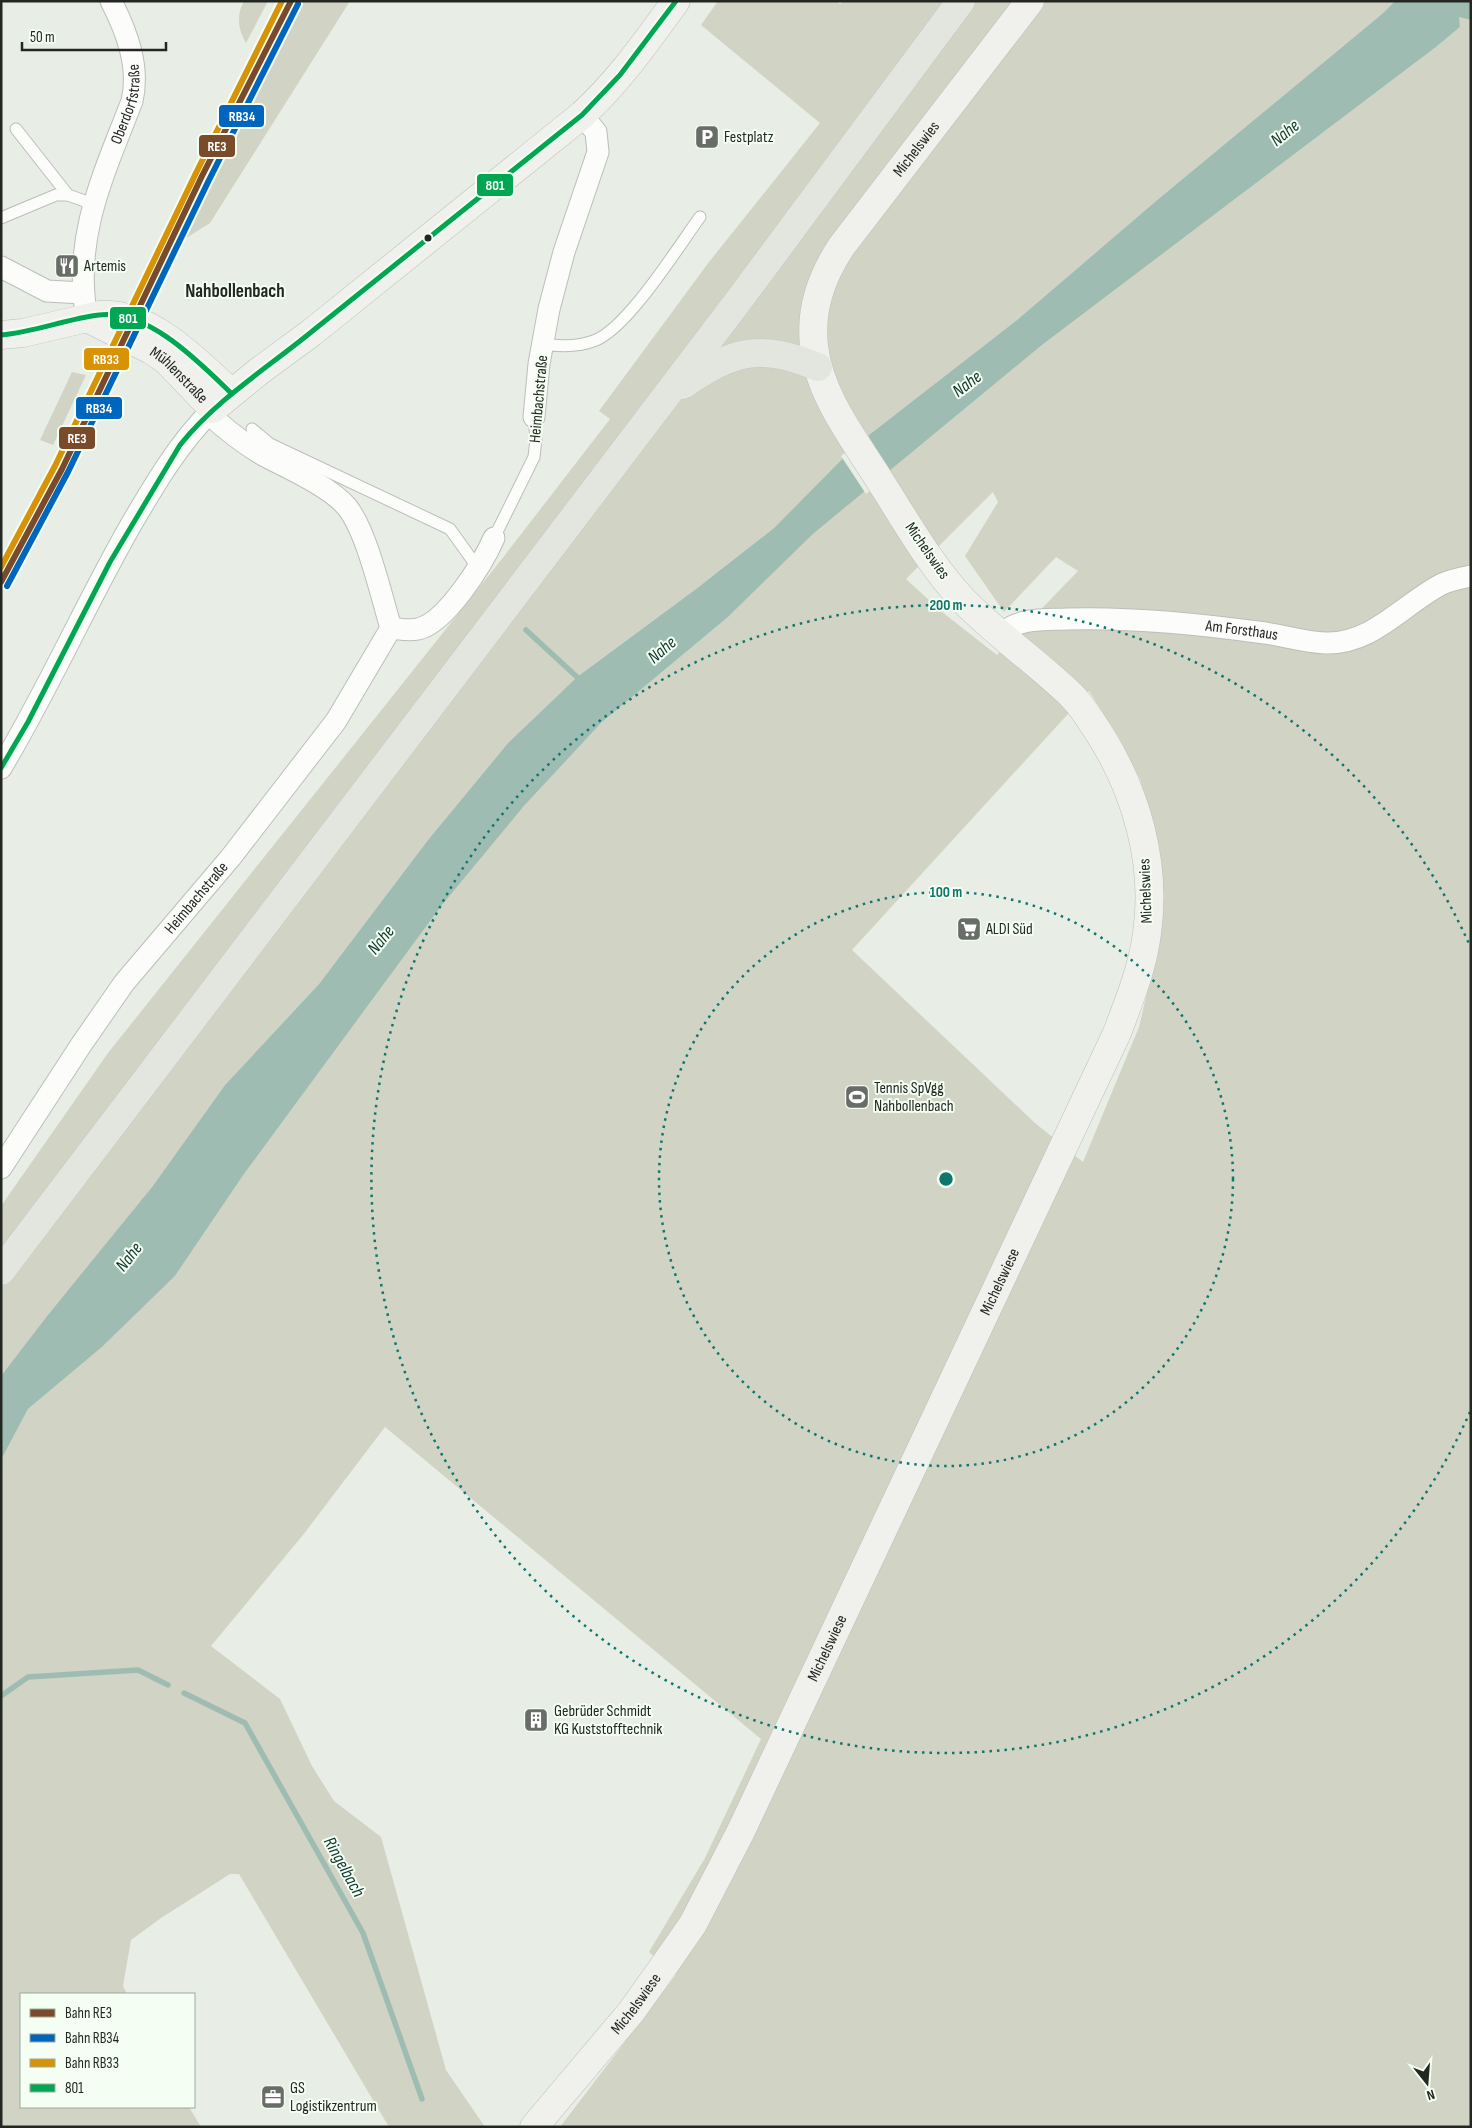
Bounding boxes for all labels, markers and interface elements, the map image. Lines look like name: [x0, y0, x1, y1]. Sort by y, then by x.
scale bar: [22, 20, 166, 52]
text: 50 m: [30, 28, 55, 47]
street label: Oberdorfstraße: [107, 63, 144, 147]
line badge: RB34: [218, 104, 265, 128]
text: RB34: [229, 108, 256, 125]
water label: Nahe: [1266, 115, 1304, 151]
street label: Michelswies: [889, 117, 944, 181]
parking icon: Festplatz: [694, 124, 720, 150]
place label: Festplatz: [724, 128, 774, 147]
line badge: RE3: [198, 134, 236, 158]
text: RE3: [207, 138, 227, 155]
line badge: 801: [476, 173, 514, 197]
text: 801: [486, 177, 505, 194]
unlabelled marker: [423, 233, 433, 243]
restaurant icon: Artemis: [54, 253, 80, 279]
place label: Artemis: [83, 257, 126, 276]
district label: Nahbollenbach: [185, 280, 285, 303]
line badge: 801: [109, 306, 147, 330]
text: 801: [119, 310, 138, 327]
street label: Mühlenstraße: [146, 342, 212, 407]
line badge: RB33: [83, 347, 130, 371]
text: RB33: [93, 351, 119, 368]
street label: Heimbachstraße: [526, 354, 552, 444]
water label: Nahe: [948, 366, 986, 402]
line badge: RB34: [75, 396, 123, 420]
text: RB34: [86, 400, 113, 417]
line badge: RE3: [58, 426, 96, 450]
text: RE3: [67, 430, 87, 447]
street label: Michelswies: [901, 519, 954, 583]
text: 200 m: [929, 596, 963, 615]
street label: Am Forsthaus: [1204, 616, 1280, 645]
water label: Nahe: [643, 632, 681, 668]
street label: Heimbachstraße: [161, 858, 232, 938]
street label: Michelswies: [1135, 858, 1157, 924]
text: 100 m: [930, 883, 962, 902]
supermarket icon: ALDI Süd: [956, 916, 982, 942]
place label: ALDI Süd: [985, 920, 1033, 939]
water label: Nahe: [363, 921, 399, 959]
place label: Tennis SpVgg Nahbollenbach: [874, 1079, 954, 1116]
sports icon: Tennis SpVgg Nahbollenbach: [844, 1084, 870, 1110]
centre of rings: [937, 1170, 955, 1188]
water label: Nahe: [111, 1238, 147, 1276]
street label: Michelswiese: [976, 1245, 1024, 1318]
street label: Michelswiese: [803, 1612, 851, 1684]
place label: Gebrüder Schmidt KG Kuststofftechnik: [554, 1702, 662, 1739]
building icon: Gebrüder Schmidt KG Kuststofftechnik: [523, 1707, 549, 1733]
water label: Ringelbach: [319, 1833, 369, 1901]
street label: Michelswiese: [607, 1970, 665, 2038]
legend: [20, 1993, 195, 2108]
text: Bahn RE3: [65, 2004, 112, 2023]
text: Bahn RB34: [65, 2029, 119, 2048]
text: Bahn RB33: [65, 2054, 119, 2073]
north arrow: [1402, 2058, 1452, 2108]
text: 801: [65, 2079, 84, 2098]
place label: GS Logistikzentrum: [290, 2079, 377, 2116]
office icon: GS Logistikzentrum: [260, 2084, 286, 2110]
text: N: [1425, 2086, 1437, 2104]

